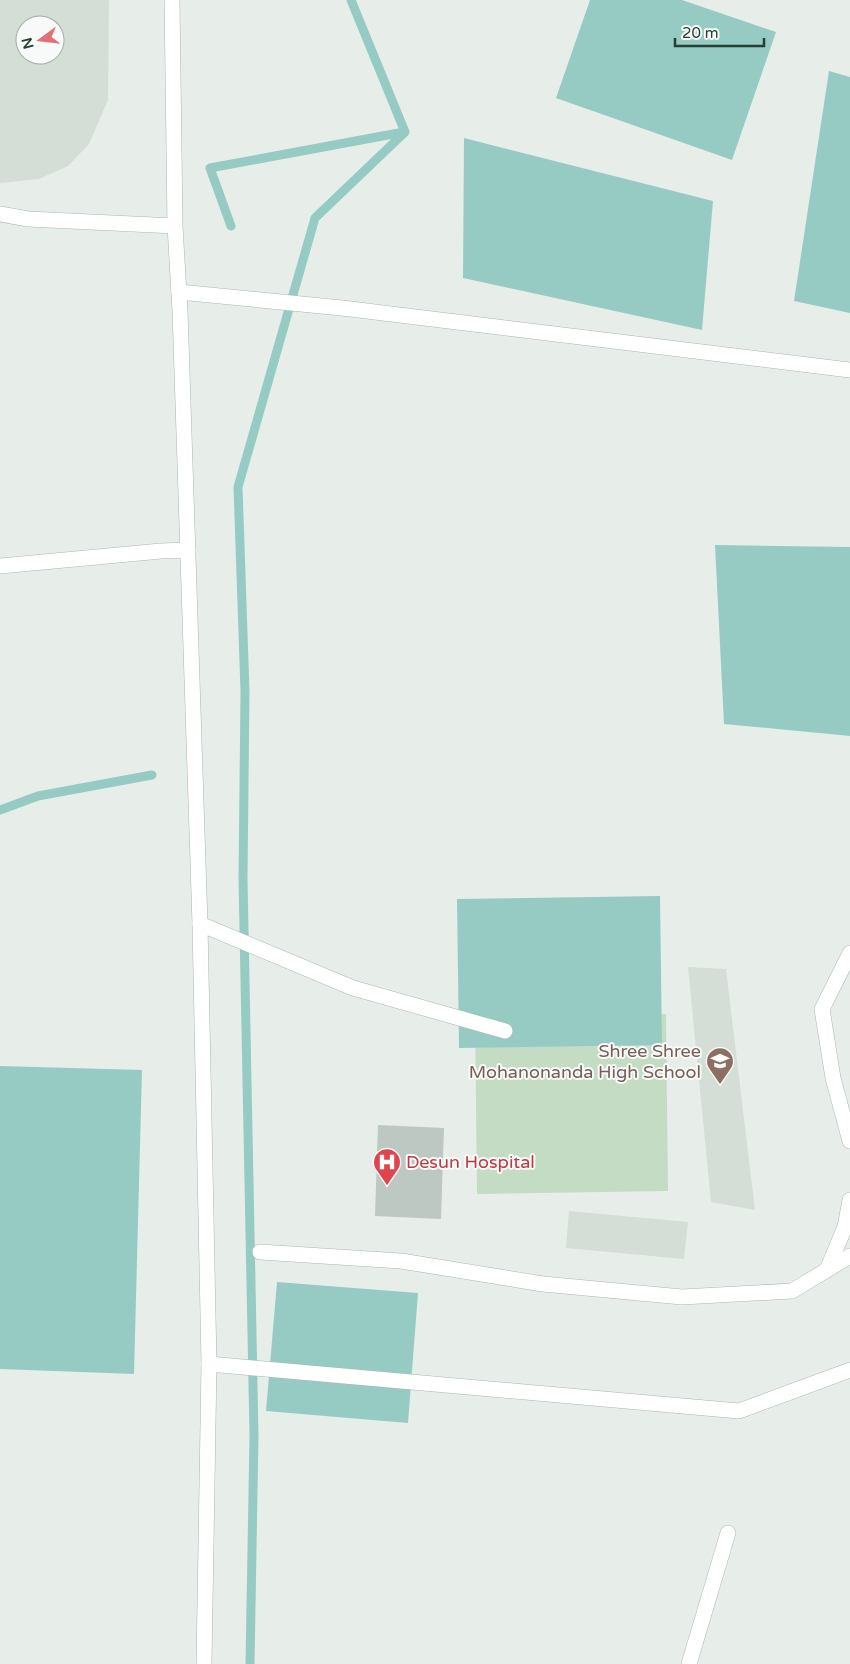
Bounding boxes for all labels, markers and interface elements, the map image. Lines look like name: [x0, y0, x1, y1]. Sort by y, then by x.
north arrow: [15, 15, 65, 65]
scale bar: [675, 15, 764, 47]
text: 20 m: [682, 24, 719, 42]
text: N: [18, 36, 38, 51]
place label: Shree Shree Mohanonanda High School: [469, 1040, 701, 1083]
school or university icon: Shree Shree Mohanonanda High School: [705, 1046, 735, 1085]
hospital icon: Desun Hospital: [372, 1147, 402, 1186]
place label: Desun Hospital: [406, 1151, 535, 1173]

